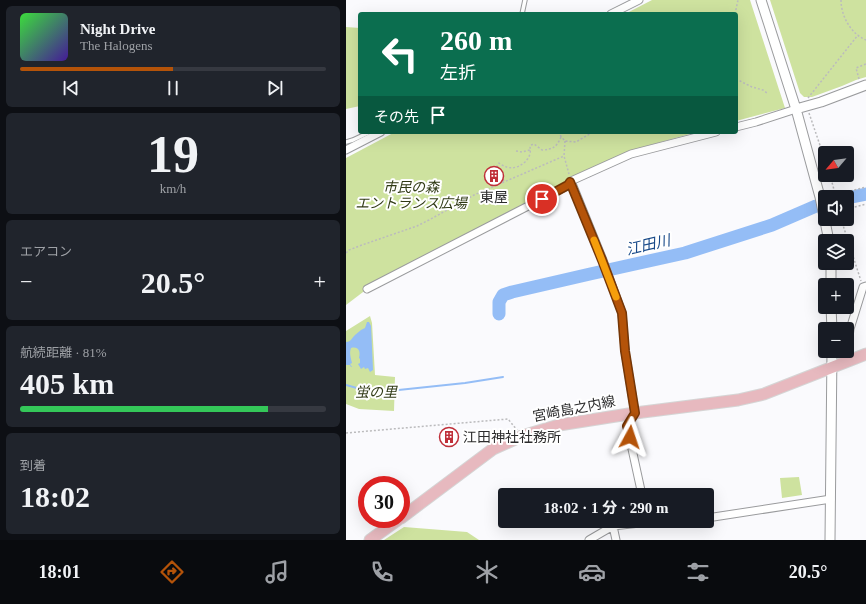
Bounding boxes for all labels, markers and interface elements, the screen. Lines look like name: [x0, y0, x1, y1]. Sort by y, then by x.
text: Night Drive: [80, 21, 155, 37]
text: 260 m: [440, 25, 512, 56]
icon: left: [374, 28, 426, 80]
text: The Halogens: [80, 38, 153, 53]
text: 左折: [440, 63, 476, 83]
icon: previous: [60, 77, 82, 99]
icon: pause: [162, 77, 184, 99]
icon: next: [264, 77, 286, 99]
icon: arrive: [427, 104, 449, 126]
text: その先: [374, 109, 419, 125]
text: 19: [147, 126, 199, 183]
north arrow: [818, 146, 854, 182]
map controls: [818, 146, 854, 358]
building icon: 東屋: [483, 165, 505, 187]
park label: 市民の森 エントランス広場: [355, 180, 469, 211]
text: km/h: [160, 181, 186, 196]
pin: [525, 182, 559, 216]
icon: arrive: [531, 188, 553, 210]
place label: 東屋: [480, 190, 508, 205]
button: sound: [818, 190, 854, 226]
water label: 江田川: [624, 232, 674, 258]
button: layers: [818, 234, 854, 270]
text: エアコン: [20, 244, 72, 259]
text: 20.5°: [141, 266, 205, 299]
text: −: [20, 269, 32, 294]
text: +: [314, 269, 326, 294]
button: +: [818, 278, 854, 314]
button: −: [818, 322, 854, 358]
text: 航続距離 · 81%: [20, 345, 107, 360]
text: 405 km: [20, 367, 114, 400]
park label: 蛍の里: [355, 385, 398, 400]
street label: 宮崎島之内線: [531, 394, 617, 424]
position arrow: [609, 416, 651, 458]
building icon: 江田神社社務所: [438, 426, 460, 448]
place label: 江田神社社務所: [463, 430, 561, 445]
text: 到着: [20, 458, 46, 473]
speed limit sign: 30: [358, 476, 410, 528]
text: 18:02: [20, 480, 90, 513]
text: 18:02 · 1 分 · 290 m: [544, 500, 669, 516]
icon: directions: [158, 558, 186, 586]
icon: music: [263, 558, 291, 586]
icon: phone: [368, 558, 396, 586]
icon: climate: [473, 558, 501, 586]
icon: car: [578, 558, 606, 586]
icon: filters: [684, 558, 712, 586]
text: 18:01: [39, 562, 81, 582]
text: 20.5°: [789, 562, 827, 582]

